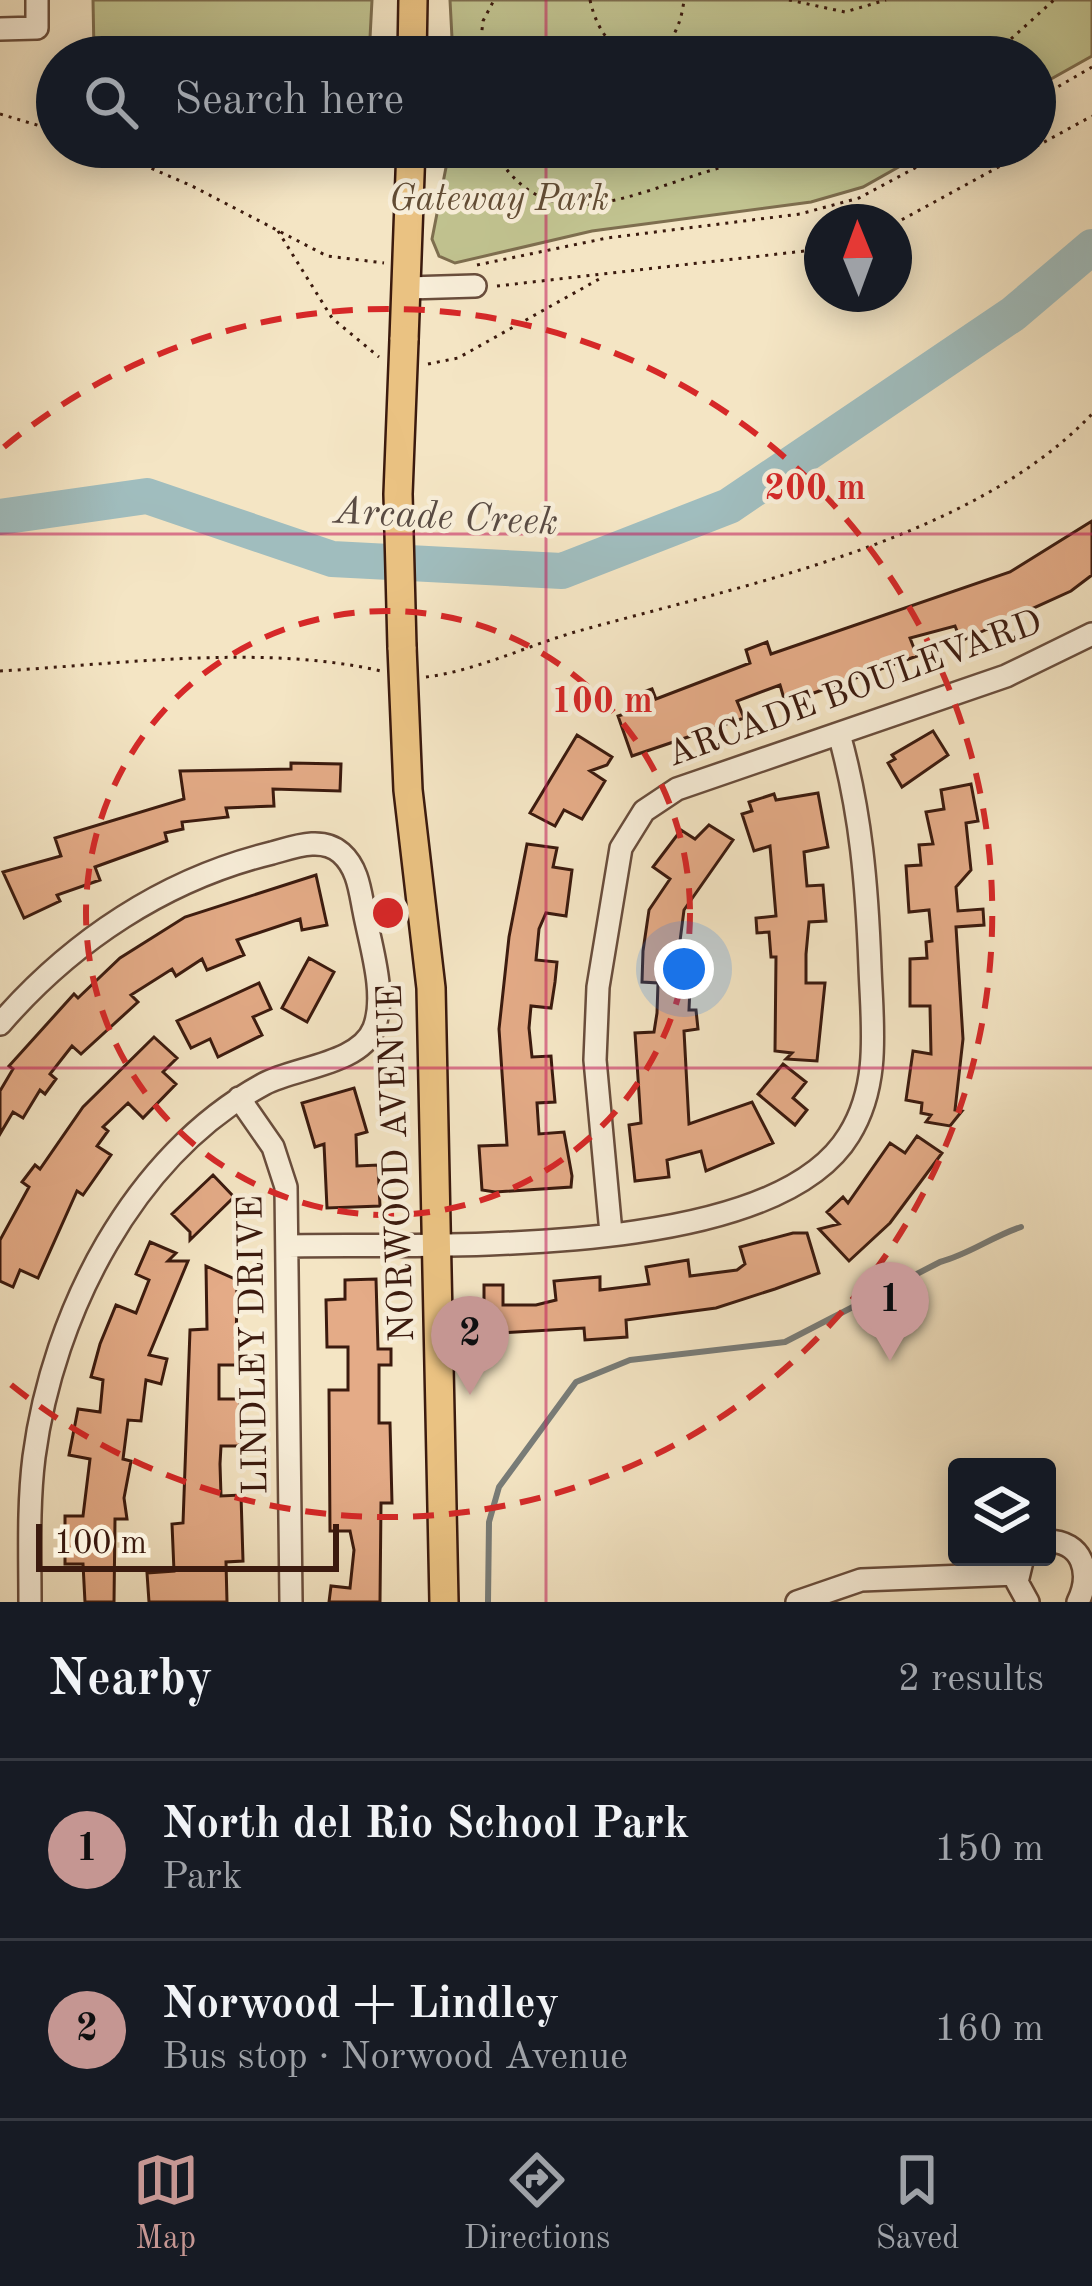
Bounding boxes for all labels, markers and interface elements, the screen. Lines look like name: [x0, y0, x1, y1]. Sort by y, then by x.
search box: [36, 36, 1056, 168]
icon: search: [78, 69, 144, 135]
text: Search here: [174, 79, 404, 124]
park label: Gateway Park: [389, 182, 609, 219]
north arrow: [804, 204, 912, 312]
text: 200 m: [764, 472, 866, 508]
water label: Arcade Creek: [331, 493, 559, 543]
street label: ARCADE BOULEVARD: [663, 605, 1047, 775]
text: 100 m: [551, 685, 653, 721]
centre of rings: [367, 892, 409, 934]
your location: [654, 939, 714, 999]
street label: NORWOOD AVENUE: [374, 983, 422, 1343]
street label: LINDLEY DRIVE: [234, 1195, 276, 1495]
pin: 1: [851, 1262, 929, 1361]
pin: 2: [431, 1296, 509, 1395]
map controls: [948, 1458, 1056, 1566]
button: layers: [948, 1458, 1056, 1566]
scale bar: [36, 1518, 339, 1571]
text: 100 m: [54, 1528, 147, 1561]
text: Nearby: [48, 1655, 213, 1706]
text: 2 results: [898, 1660, 1044, 1699]
text: North del Rio School Park: [162, 1803, 689, 1848]
text: 1: [76, 1830, 98, 1869]
text: 150 m: [934, 1830, 1044, 1869]
text: Park: [162, 1858, 242, 1897]
text: Norwood + Lindley: [162, 1983, 559, 2028]
text: 2: [76, 2010, 98, 2049]
text: 160 m: [934, 2010, 1044, 2049]
text: Bus stop · Norwood Avenue: [162, 2038, 628, 2077]
tab: Map: [133, 2147, 199, 2260]
tab: Directions: [464, 2147, 610, 2260]
tab: Saved: [875, 2147, 959, 2260]

